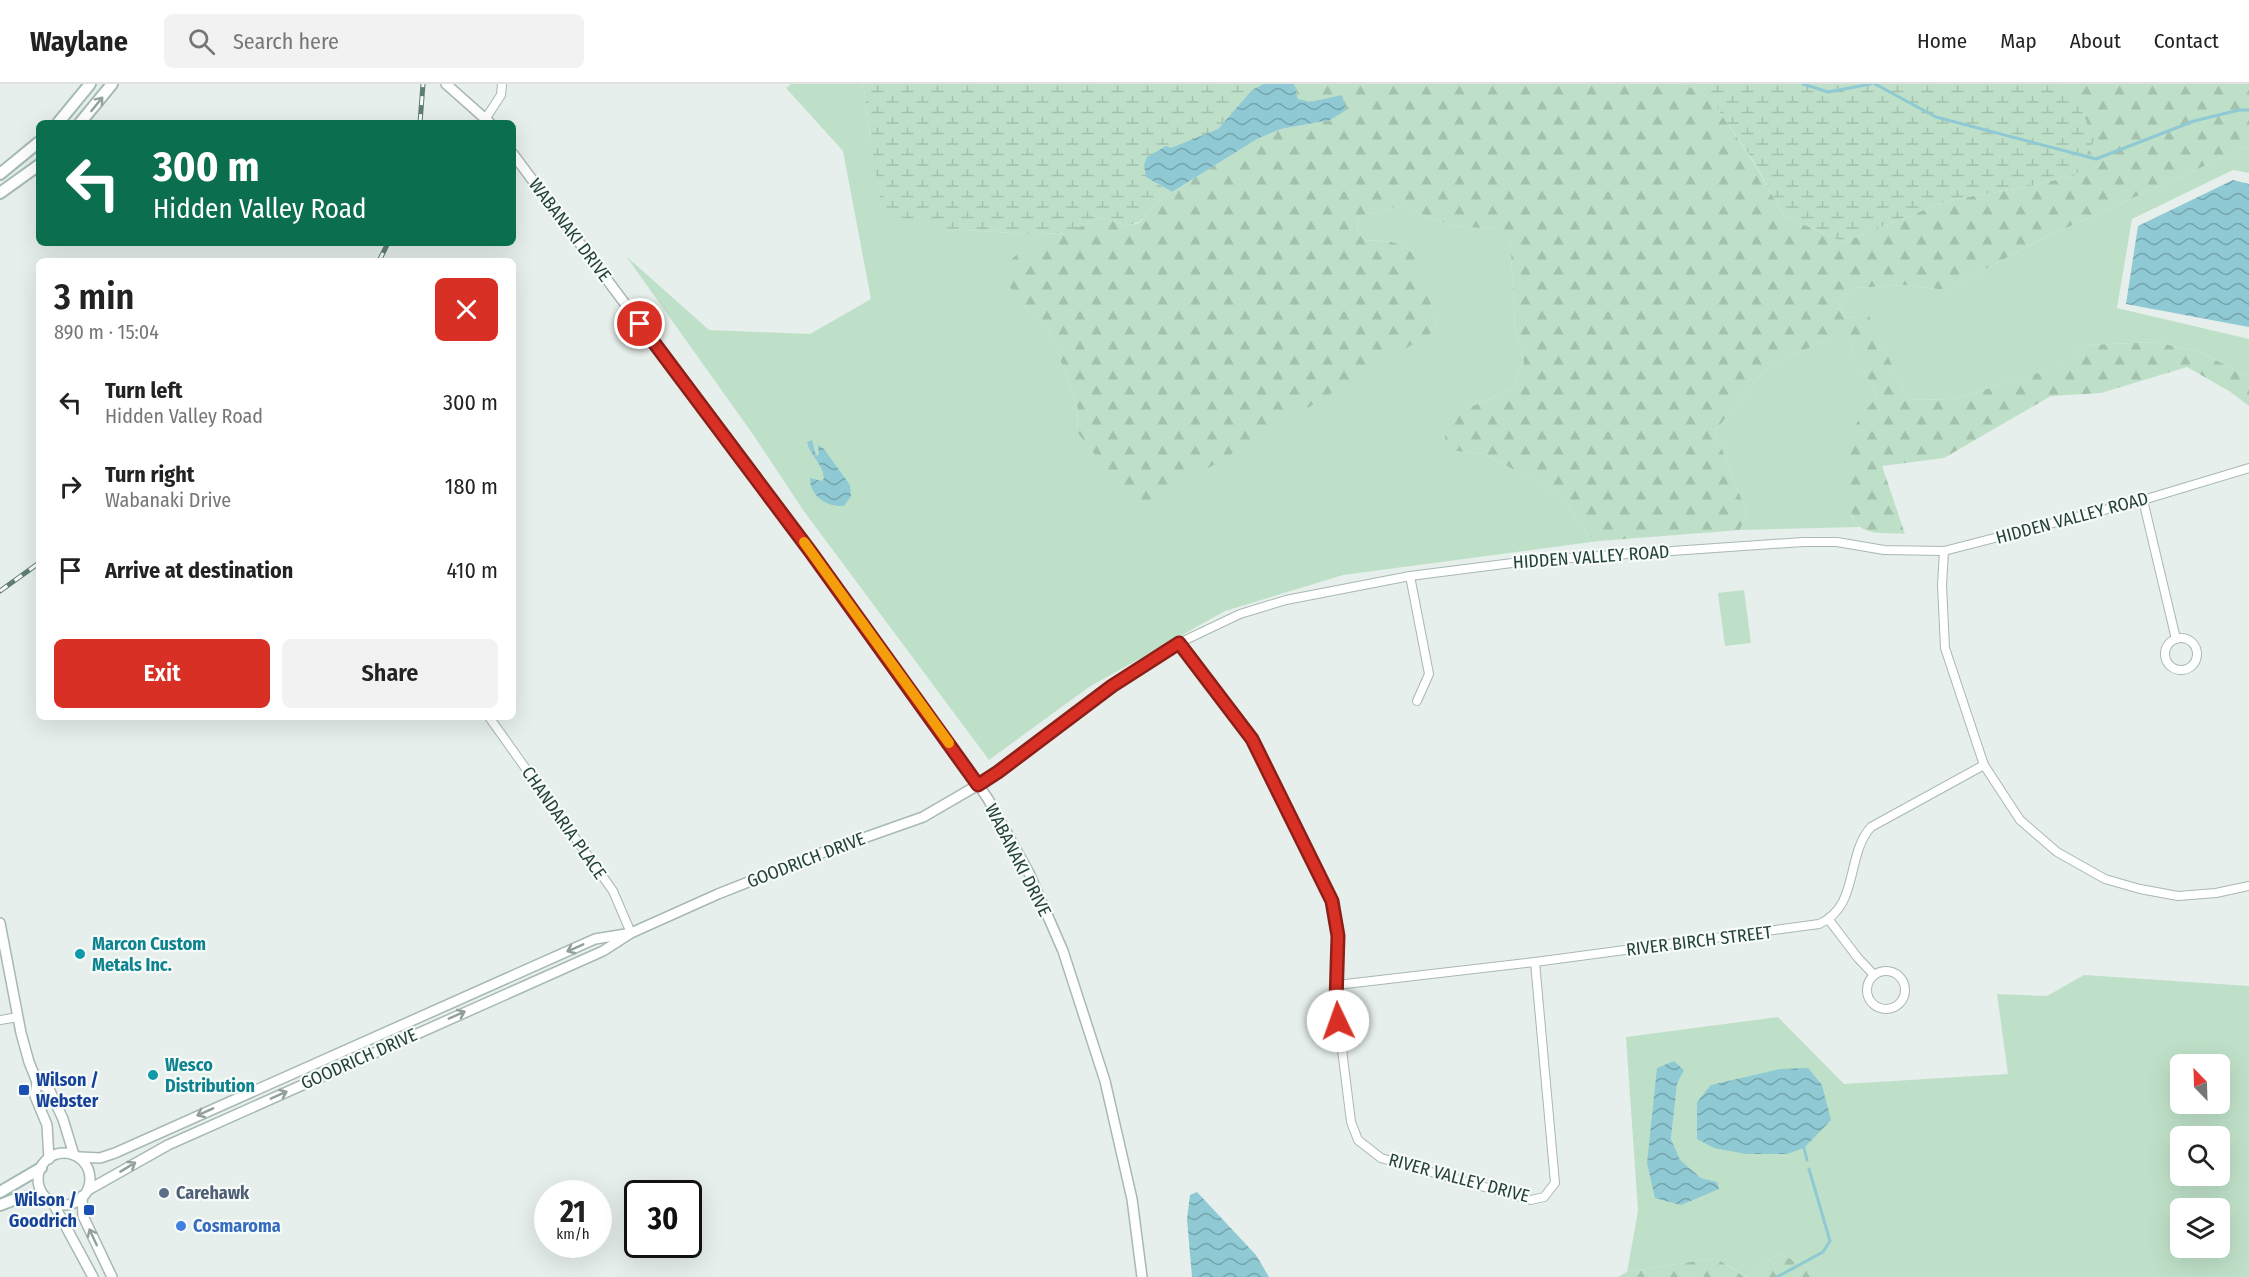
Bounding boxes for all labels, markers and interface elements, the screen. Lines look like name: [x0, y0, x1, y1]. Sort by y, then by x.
search box: [164, 14, 584, 68]
text: Waylane: [30, 25, 128, 58]
icon: search: [185, 25, 218, 58]
text: Search here: [233, 28, 339, 55]
text: Home: [1917, 28, 1967, 54]
text: Map: [2000, 28, 2037, 54]
text: About: [2070, 28, 2121, 54]
text: Contact: [2154, 28, 2219, 54]
one-way arrow: [90, 96, 103, 112]
text: 300 m: [153, 142, 260, 192]
icon: left: [54, 144, 132, 222]
street label: WABANAKI DRIVE: [524, 174, 616, 286]
text: Hidden Valley Road: [153, 193, 366, 225]
text: 3 min: [54, 275, 134, 319]
button: close: [435, 278, 498, 341]
pin: [614, 298, 665, 349]
icon: arrive: [623, 307, 656, 340]
text: 890 m · 15:04: [54, 320, 159, 344]
text: Turn left: [105, 377, 183, 404]
icon: left: [54, 386, 87, 419]
text: 300 m: [443, 389, 498, 416]
text: Hidden Valley Road: [105, 404, 263, 428]
text: Turn right: [105, 461, 194, 488]
icon: right: [54, 470, 87, 503]
text: 180 m: [445, 473, 498, 500]
street label: HIDDEN VALLEY ROAD: [1993, 487, 2151, 549]
text: Wabanaki Drive: [105, 488, 231, 512]
street label: HIDDEN VALLEY ROAD: [1512, 541, 1670, 573]
icon: arrive: [54, 554, 87, 587]
text: Arrive at destination: [105, 557, 293, 584]
text: 410 m: [446, 557, 498, 584]
button: Exit: [54, 639, 270, 708]
button: Share: [282, 639, 498, 708]
street label: CHANDARIA PLACE: [517, 762, 611, 884]
street label: WABANAKI DRIVE: [980, 800, 1056, 920]
street label: GOODRICH DRIVE: [744, 827, 868, 893]
street label: RIVER BIRCH STREET: [1625, 921, 1774, 961]
place label: Marcon Custom Metals Inc.: [92, 933, 206, 976]
one-way arrow: [567, 943, 585, 954]
marker: Marcon Custom Metals Inc.: [73, 947, 87, 961]
position arrow: [1306, 989, 1370, 1053]
one-way arrow: [447, 1009, 465, 1021]
street label: GOODRICH DRIVE: [298, 1024, 420, 1094]
place label: Wesco Distribution: [165, 1054, 255, 1097]
north arrow: [2170, 1054, 2230, 1114]
map controls: [2170, 1054, 2230, 1258]
marker: Wesco Distribution: [146, 1068, 160, 1082]
place label: Wilson / Webster: [36, 1069, 99, 1112]
marker: Wilson / Webster: [17, 1083, 31, 1097]
one-way arrow: [269, 1089, 287, 1101]
one-way arrow: [197, 1107, 215, 1118]
button: search: [2170, 1126, 2230, 1186]
street label: RIVER VALLEY DRIVE: [1386, 1149, 1532, 1207]
one-way arrow: [119, 1161, 136, 1173]
speed limit sign: 30: [624, 1180, 702, 1258]
place label: Carehawk: [176, 1182, 250, 1204]
marker: Carehawk: [157, 1186, 171, 1200]
place label: Wilson / Goodrich: [9, 1189, 77, 1232]
text: 21: [560, 1194, 586, 1230]
button: layers: [2170, 1198, 2230, 1258]
marker: Wilson / Goodrich: [82, 1203, 96, 1217]
place label: Cosmaroma: [193, 1215, 281, 1237]
marker: Cosmaroma: [174, 1219, 188, 1233]
text: km/h: [556, 1225, 590, 1243]
one-way arrow: [87, 1229, 98, 1247]

